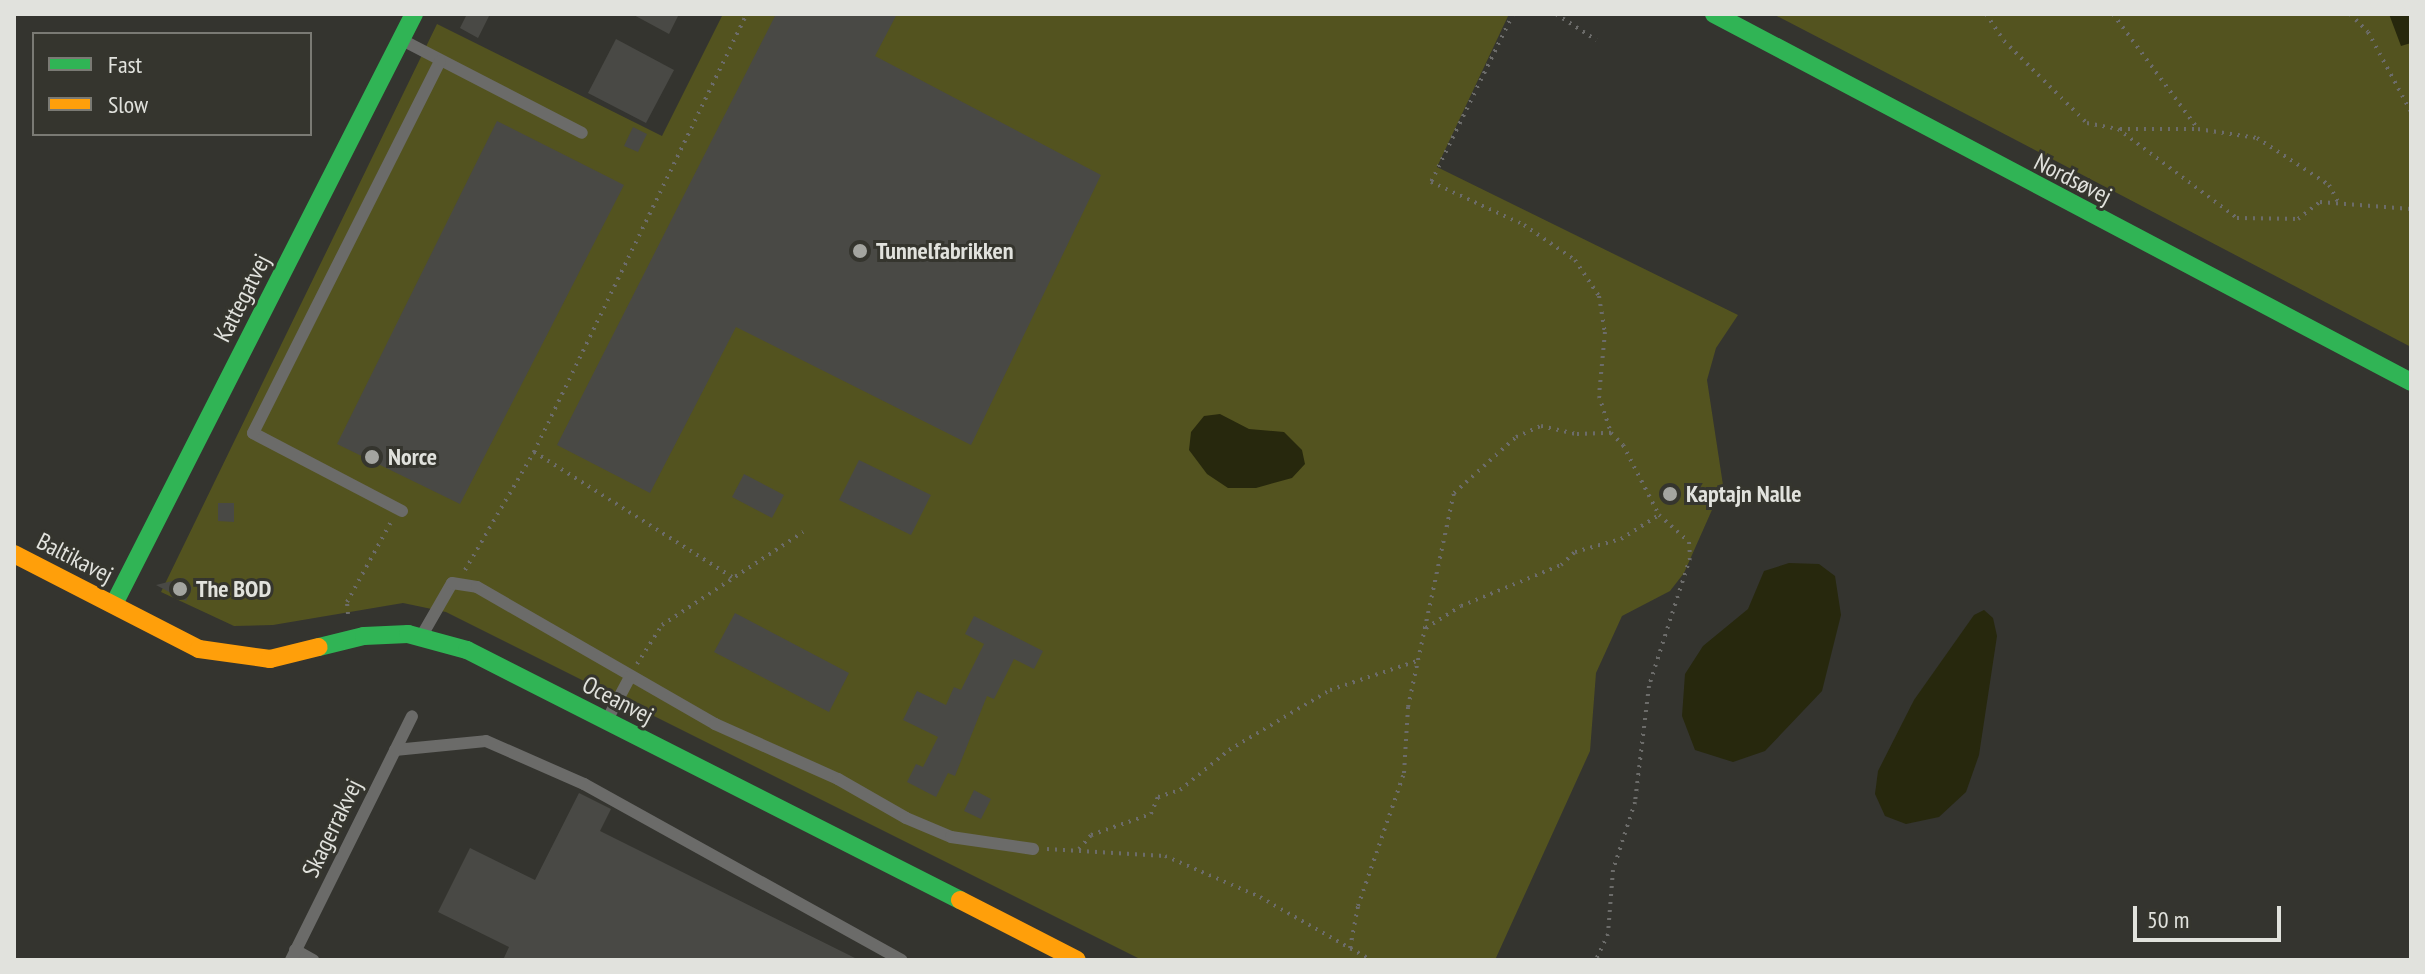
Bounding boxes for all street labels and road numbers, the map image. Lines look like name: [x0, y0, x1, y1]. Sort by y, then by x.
street label: Nordsøvej: [2030, 147, 2116, 211]
street label: Kattegatvej: [208, 249, 276, 347]
street label: Baltikavej: [32, 527, 118, 589]
street label: Oceanvej: [578, 670, 658, 730]
street label: Skagerrakvej: [296, 774, 368, 882]

